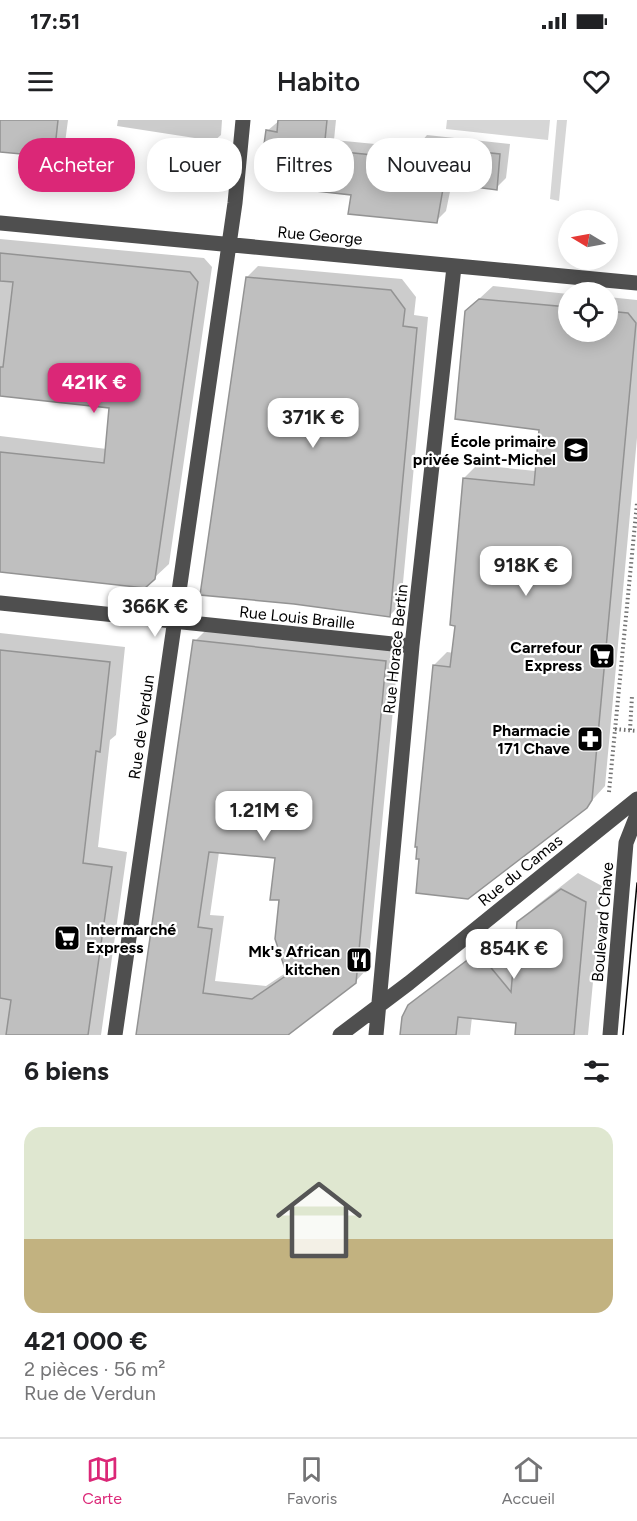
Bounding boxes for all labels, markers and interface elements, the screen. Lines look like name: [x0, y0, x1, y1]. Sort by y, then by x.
text: 17:51: [30, 8, 80, 35]
icon: menu: [24, 65, 57, 98]
text: Habito: [277, 65, 360, 98]
icon: heart: [580, 65, 613, 98]
chip: Acheter: [18, 138, 135, 192]
chip: Louer: [147, 138, 242, 192]
chip: Filtres: [254, 138, 354, 192]
chip: Nouveau: [366, 138, 492, 192]
north arrow: [558, 210, 618, 270]
map controls: [558, 210, 618, 342]
street label: Rue George: [277, 222, 364, 249]
button: locate: [558, 282, 618, 342]
pin: 421K €: [45, 363, 143, 414]
text: 421K €: [62, 370, 126, 394]
pin: 371K €: [264, 398, 362, 449]
text: 371K €: [282, 405, 344, 429]
place label: École primaire privée Saint-Michel: [413, 432, 556, 469]
school or university icon: École primaire privée Saint-Michel: [561, 435, 591, 465]
pin: 918K €: [477, 546, 575, 597]
text: 918K €: [494, 553, 558, 577]
street label: Rue Horace Bertin: [379, 583, 412, 715]
pin: 366K €: [106, 587, 204, 638]
text: 366K €: [122, 594, 188, 618]
street label: Rue Louis Braille: [238, 602, 356, 633]
place label: Carrefour Express: [510, 638, 583, 675]
supermarket icon: Carrefour Express: [587, 641, 617, 671]
street label: Rue de Verdun: [125, 673, 158, 781]
place label: Pharmacie 171 Chave: [492, 721, 570, 758]
pharmacy icon: Pharmacie 171 Chave: [575, 724, 605, 754]
pin: 1.21M €: [209, 791, 319, 842]
text: 1.21M €: [229, 798, 299, 822]
street label: Rue du Camas: [474, 831, 566, 910]
street label: Boulevard Chave: [588, 861, 617, 983]
place label: Intermarché Express: [86, 920, 176, 957]
supermarket icon: Intermarché Express: [52, 923, 82, 953]
pin: 854K €: [465, 929, 563, 980]
text: 854K €: [480, 936, 548, 960]
place label: Mk's African kitchen: [248, 942, 340, 979]
restaurant icon: Mk's African kitchen: [344, 945, 374, 975]
text: 6 biens: [24, 1055, 109, 1087]
icon: filters: [580, 1055, 613, 1088]
icon: home: [265, 1166, 373, 1274]
text: 421 000 €: [24, 1325, 147, 1357]
text: 2 pièces · 56 m²: [24, 1357, 166, 1381]
text: Rue de Verdun: [24, 1381, 156, 1405]
tab: Carte: [82, 1453, 122, 1508]
tab: Favoris: [287, 1453, 337, 1508]
tab: Accueil: [502, 1453, 555, 1508]

